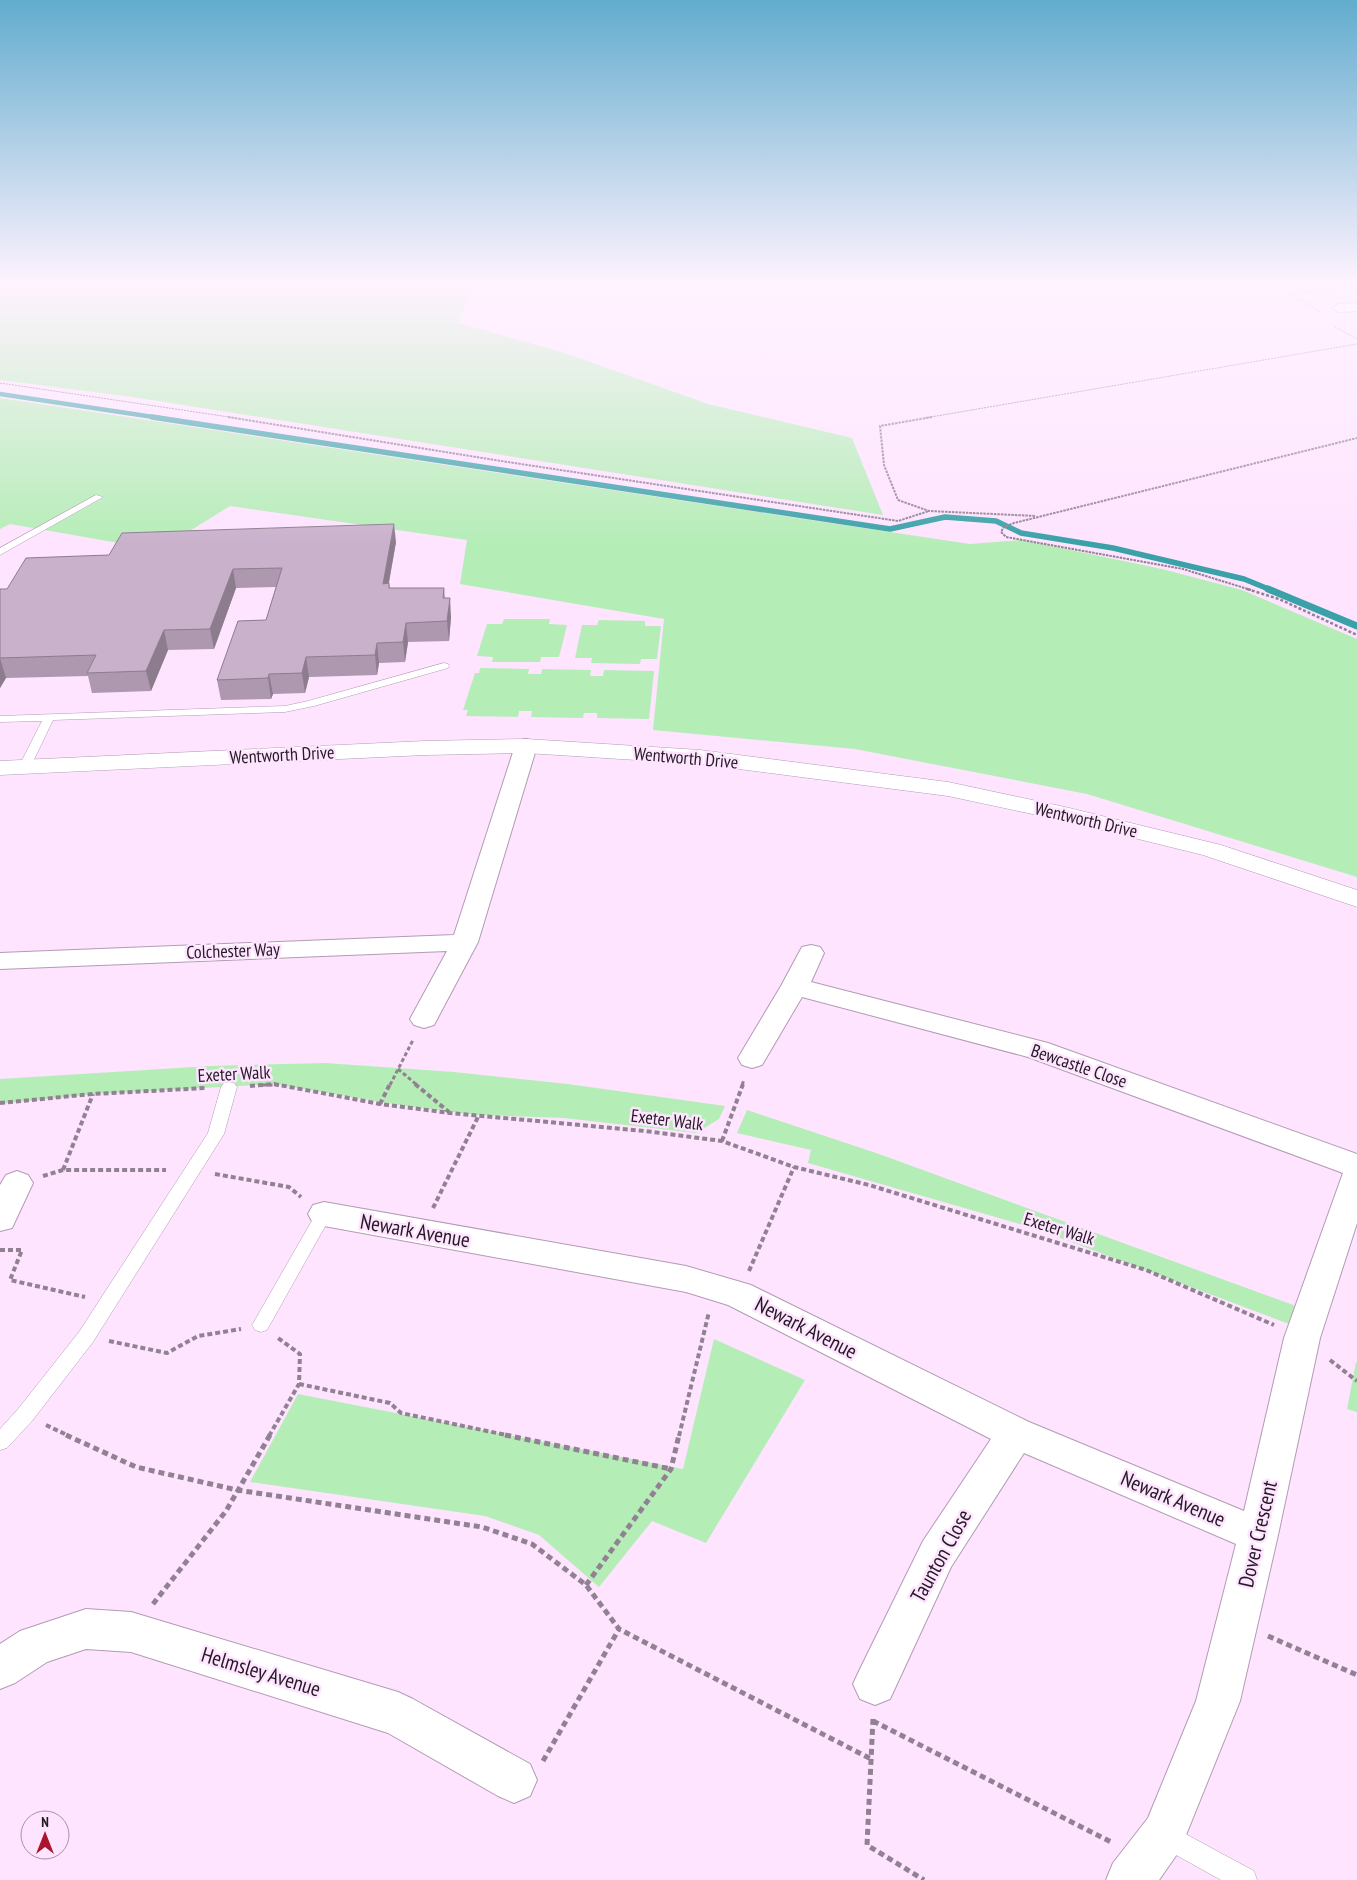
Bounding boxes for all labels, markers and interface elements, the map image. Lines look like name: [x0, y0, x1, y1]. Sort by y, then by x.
street label: Wentworth Drive: [229, 740, 335, 769]
street label: Wentworth Drive: [633, 741, 739, 774]
street label: Wentworth Drive: [1033, 797, 1140, 842]
street label: Colchester Way: [186, 937, 280, 964]
street label: Bewcastle Close: [1028, 1038, 1130, 1093]
street label: Exeter Walk: [197, 1060, 271, 1087]
street label: Exeter Walk: [630, 1104, 705, 1135]
street label: Exeter Walk: [1021, 1207, 1097, 1250]
street label: Newark Avenue: [358, 1208, 472, 1253]
street label: Newark Avenue: [751, 1290, 862, 1365]
street label: Newark Avenue: [1117, 1464, 1230, 1533]
street label: Dover Crescent: [1232, 1478, 1283, 1590]
street label: Taunton Close: [904, 1505, 977, 1607]
street label: Helmsley Avenue: [198, 1641, 324, 1702]
north arrow: [20, 1810, 70, 1860]
text: N: [41, 1813, 49, 1831]

